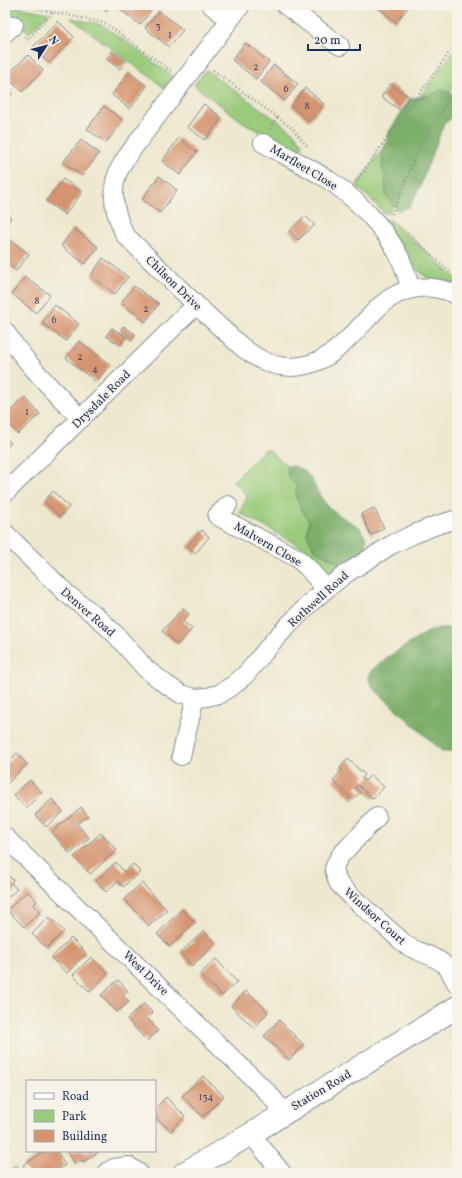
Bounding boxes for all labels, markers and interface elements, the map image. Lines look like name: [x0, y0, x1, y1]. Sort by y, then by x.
house number: 3: [155, 19, 161, 33]
north arrow: [26, 26, 66, 66]
scale bar: [308, 26, 360, 52]
house number: 1: [168, 28, 172, 42]
text: N: [44, 33, 61, 49]
text: 20 m: [314, 33, 341, 49]
house number: 2: [253, 60, 259, 74]
house number: 6: [283, 82, 289, 96]
house number: 8: [304, 99, 310, 113]
street label: Marfleet Close: [267, 141, 341, 195]
street label: Chilson Drive: [142, 253, 205, 315]
house number: 8: [34, 294, 40, 308]
house number: 2: [143, 302, 149, 316]
house number: 6: [51, 313, 57, 327]
house number: 2: [77, 350, 83, 364]
house number: 4: [92, 362, 98, 376]
street label: Drysdale Road: [69, 367, 135, 433]
house number: 1: [25, 405, 29, 419]
street label: Malvern Close: [231, 519, 305, 571]
street label: Rothwell Road: [285, 568, 353, 631]
street label: Denver Road: [57, 585, 118, 641]
street label: Windsor Court: [340, 885, 409, 949]
street label: West Drive: [119, 948, 172, 1000]
street label: Station Road: [288, 1067, 355, 1115]
legend: [26, 1080, 156, 1152]
text: Road: [62, 1089, 89, 1105]
house number: 134: [199, 1090, 214, 1104]
text: Park: [62, 1109, 87, 1125]
text: Building: [62, 1129, 107, 1145]

